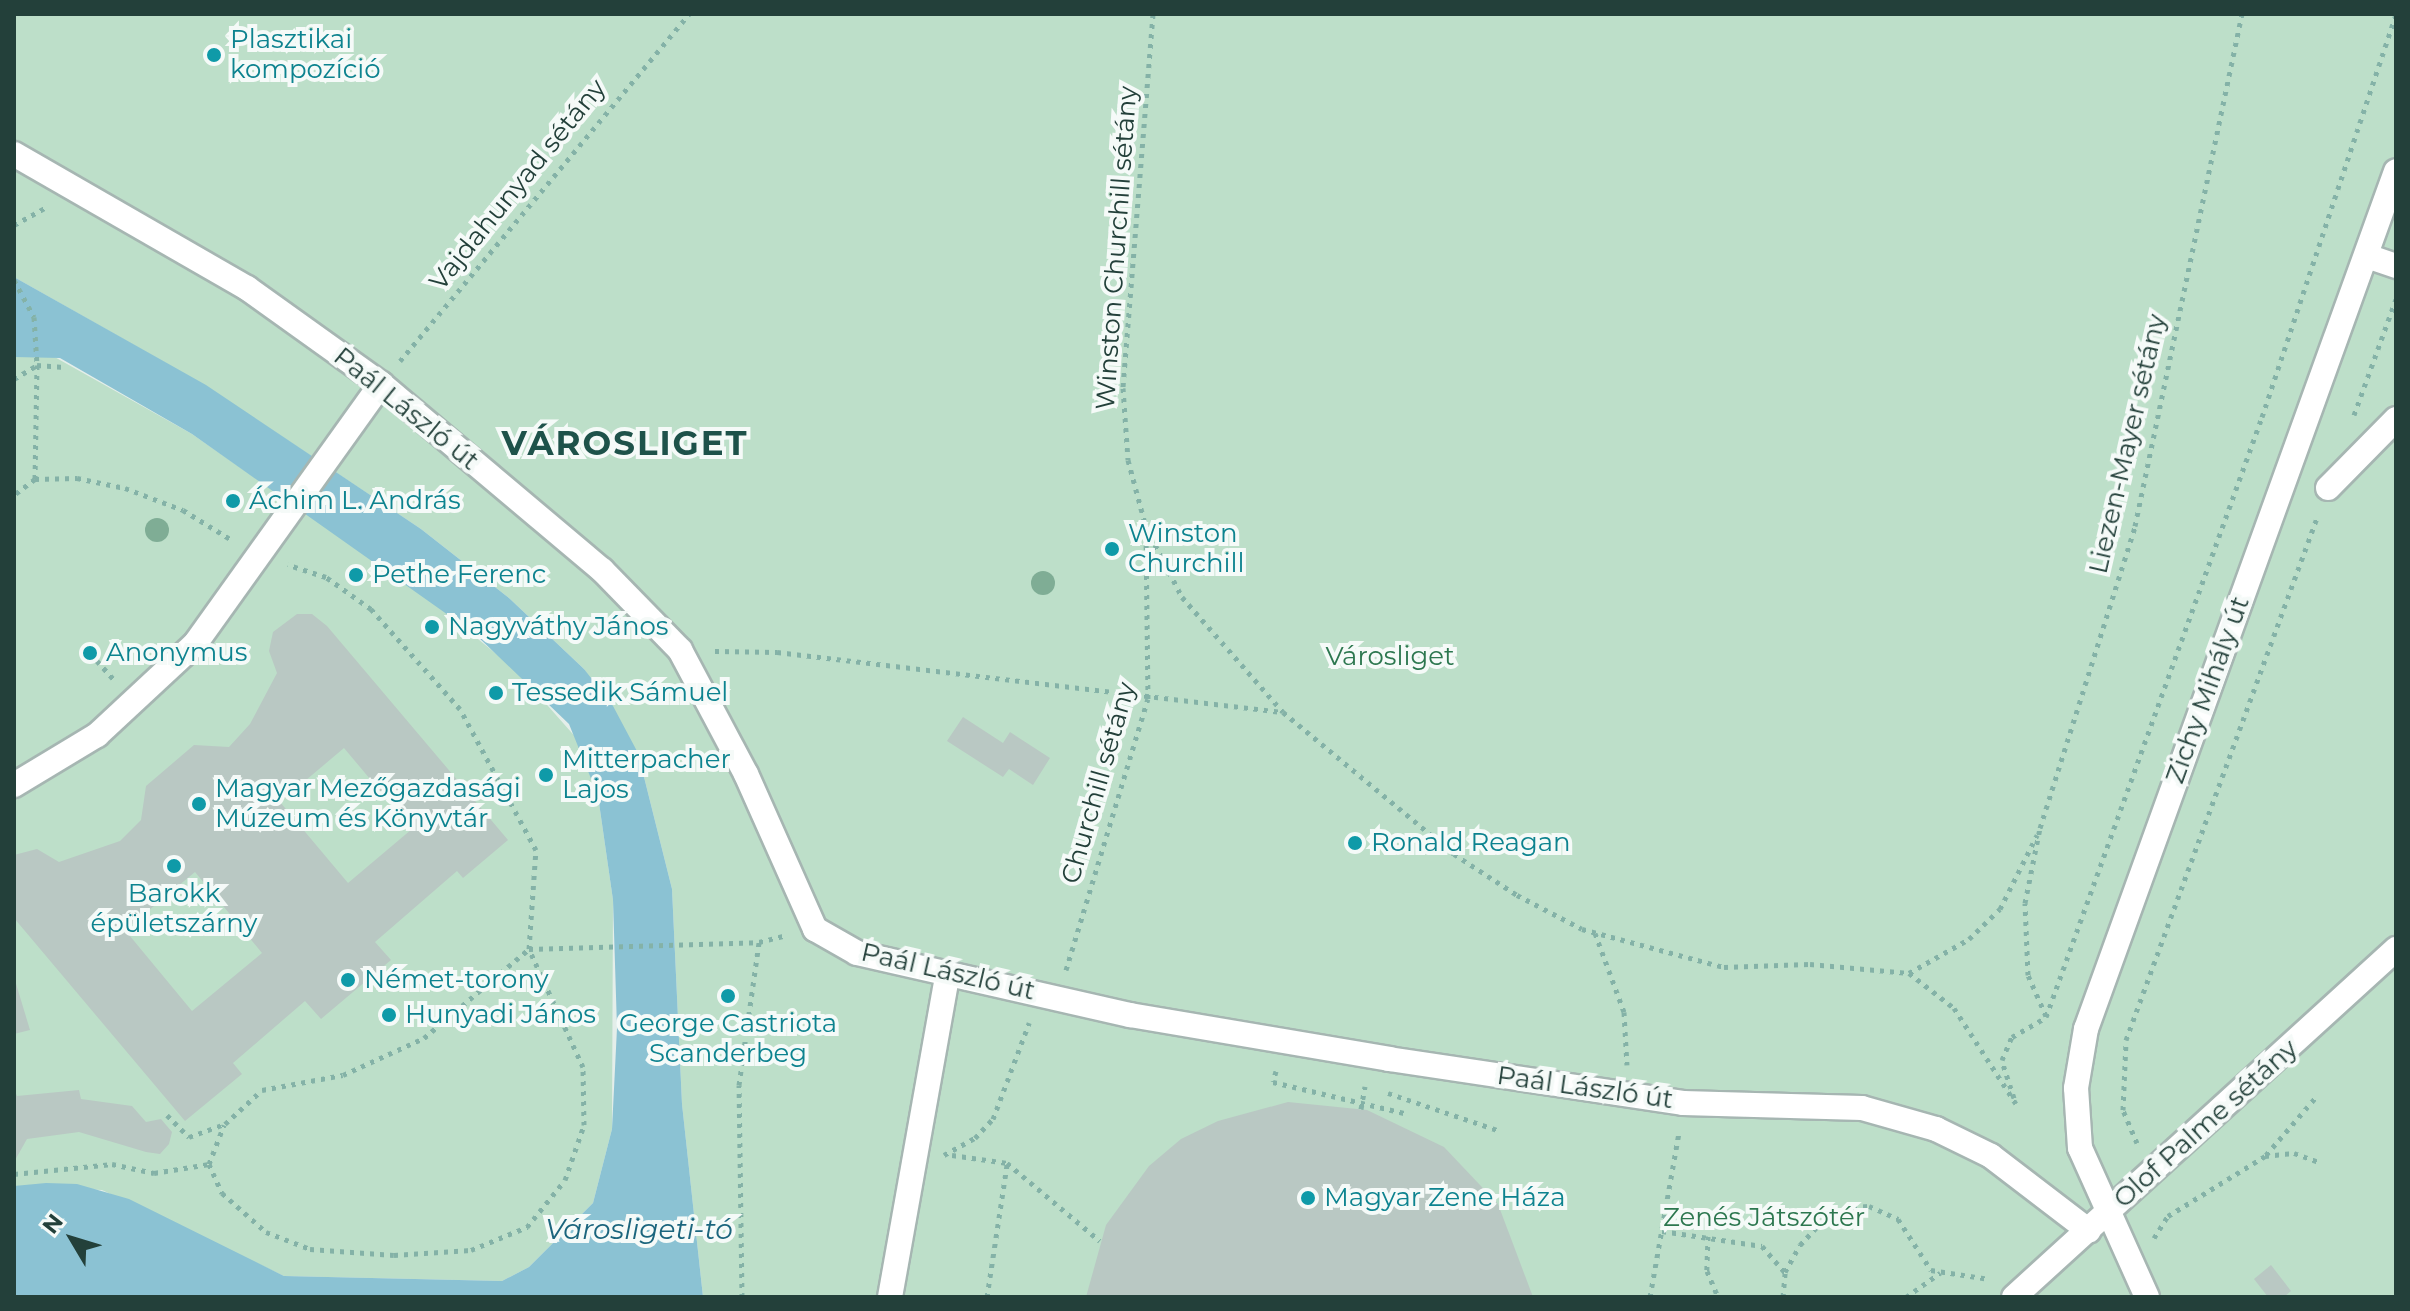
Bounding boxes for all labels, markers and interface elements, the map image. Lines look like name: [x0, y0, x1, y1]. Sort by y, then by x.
place label: Plasztikai kompozíció: [230, 24, 381, 86]
marker: Plasztikai kompozíció: [205, 46, 223, 64]
street label: Vajdahunyad sétány: [423, 73, 613, 297]
street label: Winston Churchill sétány: [1090, 85, 1144, 411]
street label: Liezen-Mayer sétány: [2083, 311, 2173, 577]
street label: Paál László út: [327, 341, 485, 477]
district label: VÁROSLIGET: [501, 424, 749, 464]
place label: Áchim L. András: [249, 485, 461, 517]
marker: Áchim L. András: [224, 492, 242, 510]
place label: Winston Churchill: [1128, 518, 1245, 580]
marker: Winston Churchill: [1103, 540, 1121, 558]
place label: Pethe Ferenc: [372, 559, 546, 591]
marker: Pethe Ferenc: [347, 566, 365, 584]
street label: Zichy Mihály út: [2160, 592, 2256, 788]
place label: Nagyváthy János: [448, 611, 669, 643]
marker: Nagyváthy János: [423, 618, 441, 636]
place label: Anonymus: [106, 637, 247, 669]
park label: Városliget: [1325, 641, 1455, 673]
marker: Anonymus: [81, 644, 99, 662]
place label: Tessedik Sámuel: [512, 677, 728, 709]
street label: Churchill sétány: [1055, 679, 1143, 887]
marker: Tessedik Sámuel: [487, 684, 505, 702]
place label: Mitterpacher Lajos: [562, 744, 731, 806]
marker: Mitterpacher Lajos: [537, 766, 555, 784]
place label: Magyar Mezőgazdasági Múzeum és Könyvtár: [215, 773, 521, 834]
marker: Magyar Mezőgazdasági Múzeum és Könyvtár: [190, 795, 208, 813]
place label: Ronald Reagan: [1371, 827, 1571, 859]
marker: Ronald Reagan: [1346, 834, 1364, 852]
marker: Barokk épületszárny: [165, 857, 183, 875]
place label: Barokk épületszárny: [91, 878, 257, 940]
street label: Paál László út: [858, 937, 1038, 1007]
place label: Német-torony: [364, 964, 549, 996]
marker: Német-torony: [339, 971, 357, 989]
marker: George Castriota Scanderbeg: [719, 987, 737, 1005]
place label: Hunyadi János: [405, 999, 596, 1031]
marker: Hunyadi János: [380, 1006, 398, 1024]
place label: George Castriota Scanderbeg: [619, 1008, 837, 1070]
street label: Olof Palme sétány: [2108, 1033, 2304, 1215]
street label: Paál László út: [1495, 1060, 1675, 1116]
place label: Magyar Zene Háza: [1324, 1182, 1565, 1214]
marker: Magyar Zene Háza: [1299, 1189, 1317, 1207]
north arrow: [32, 1199, 112, 1279]
park label: Zenés Játszótér: [1663, 1202, 1865, 1234]
text: N: [37, 1209, 69, 1239]
water label: Városligeti-tó: [545, 1212, 733, 1246]

